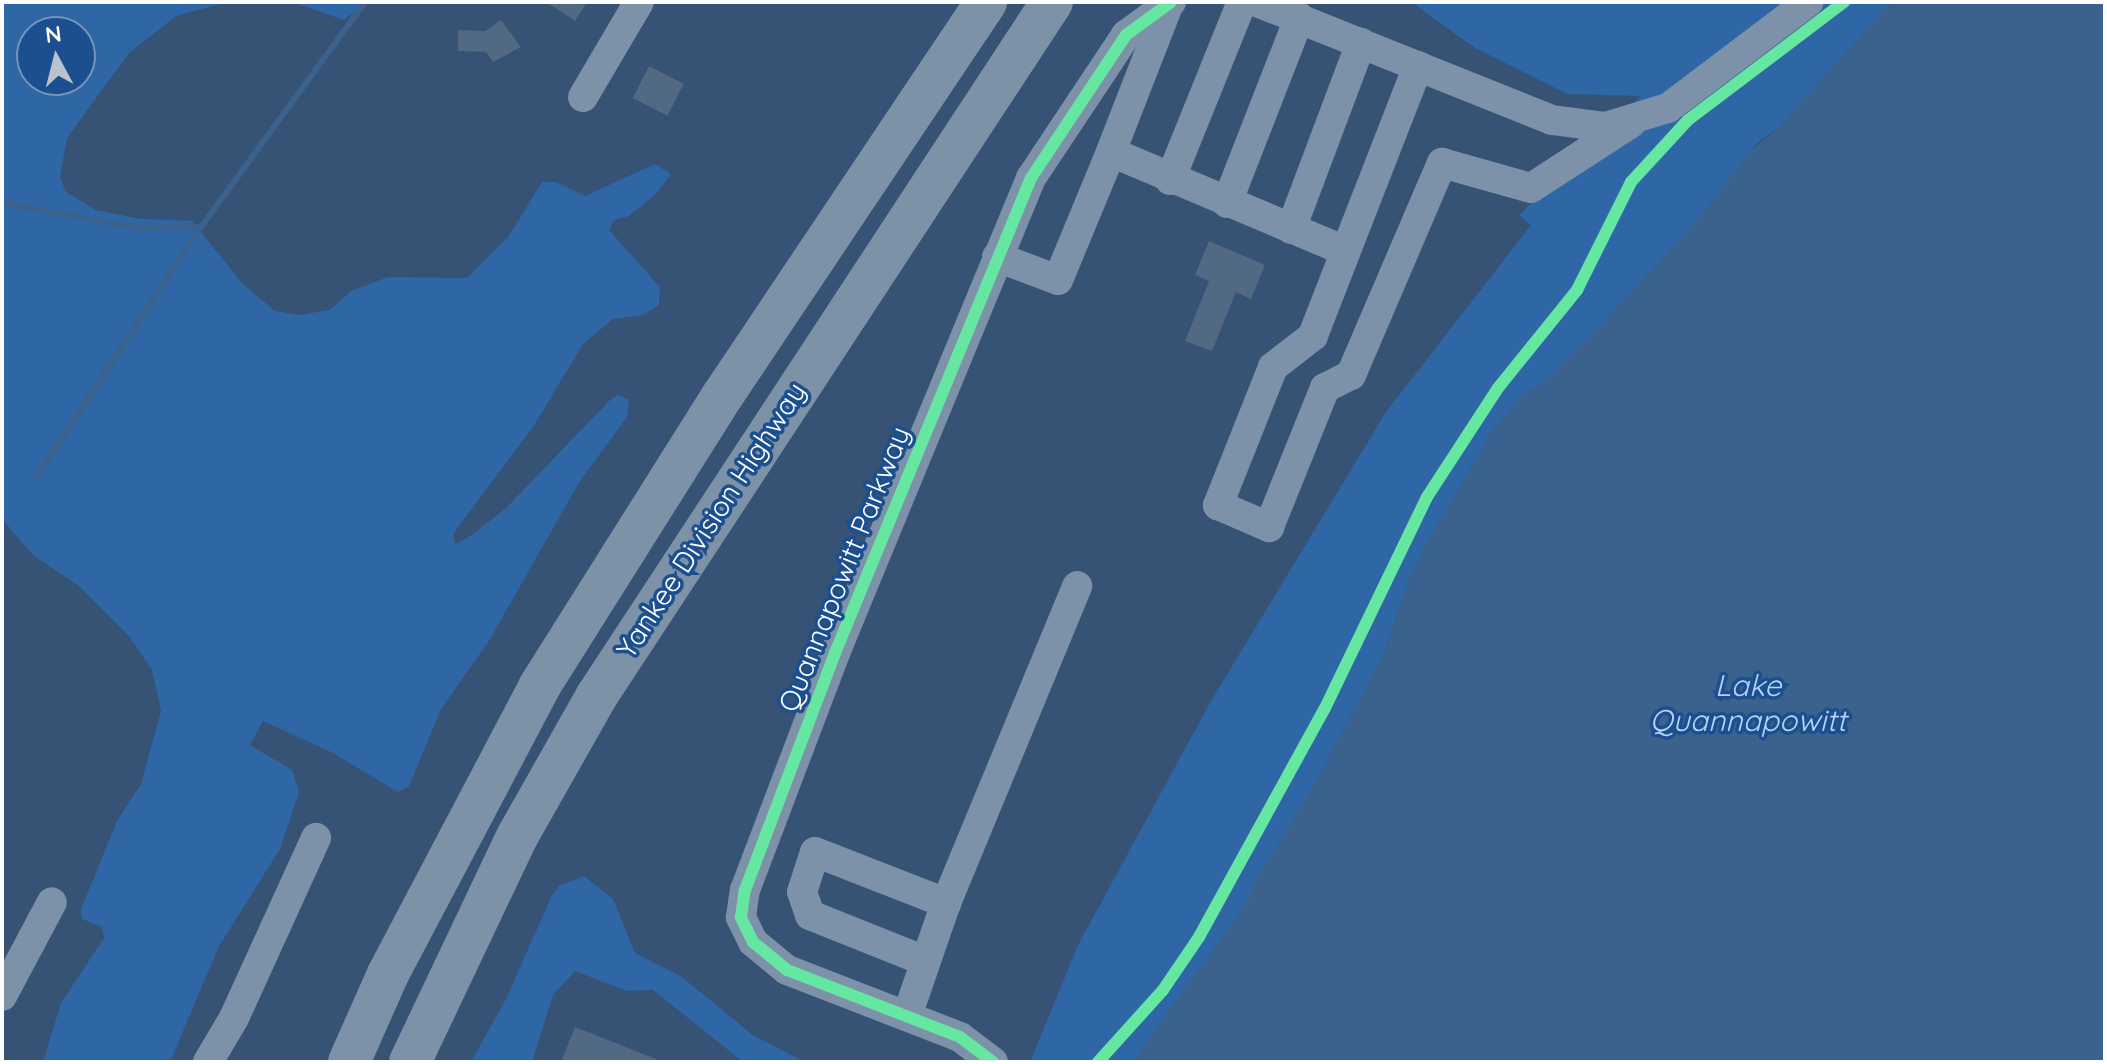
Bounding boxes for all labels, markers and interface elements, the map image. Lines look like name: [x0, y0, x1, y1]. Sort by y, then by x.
north arrow: [16, 16, 96, 96]
text: N: [44, 19, 63, 49]
street label: Yankee Division Highway: [609, 376, 813, 664]
street label: Quannapowitt Parkway: [771, 421, 917, 717]
water label: Lake Quannapowitt: [1650, 667, 1846, 738]

